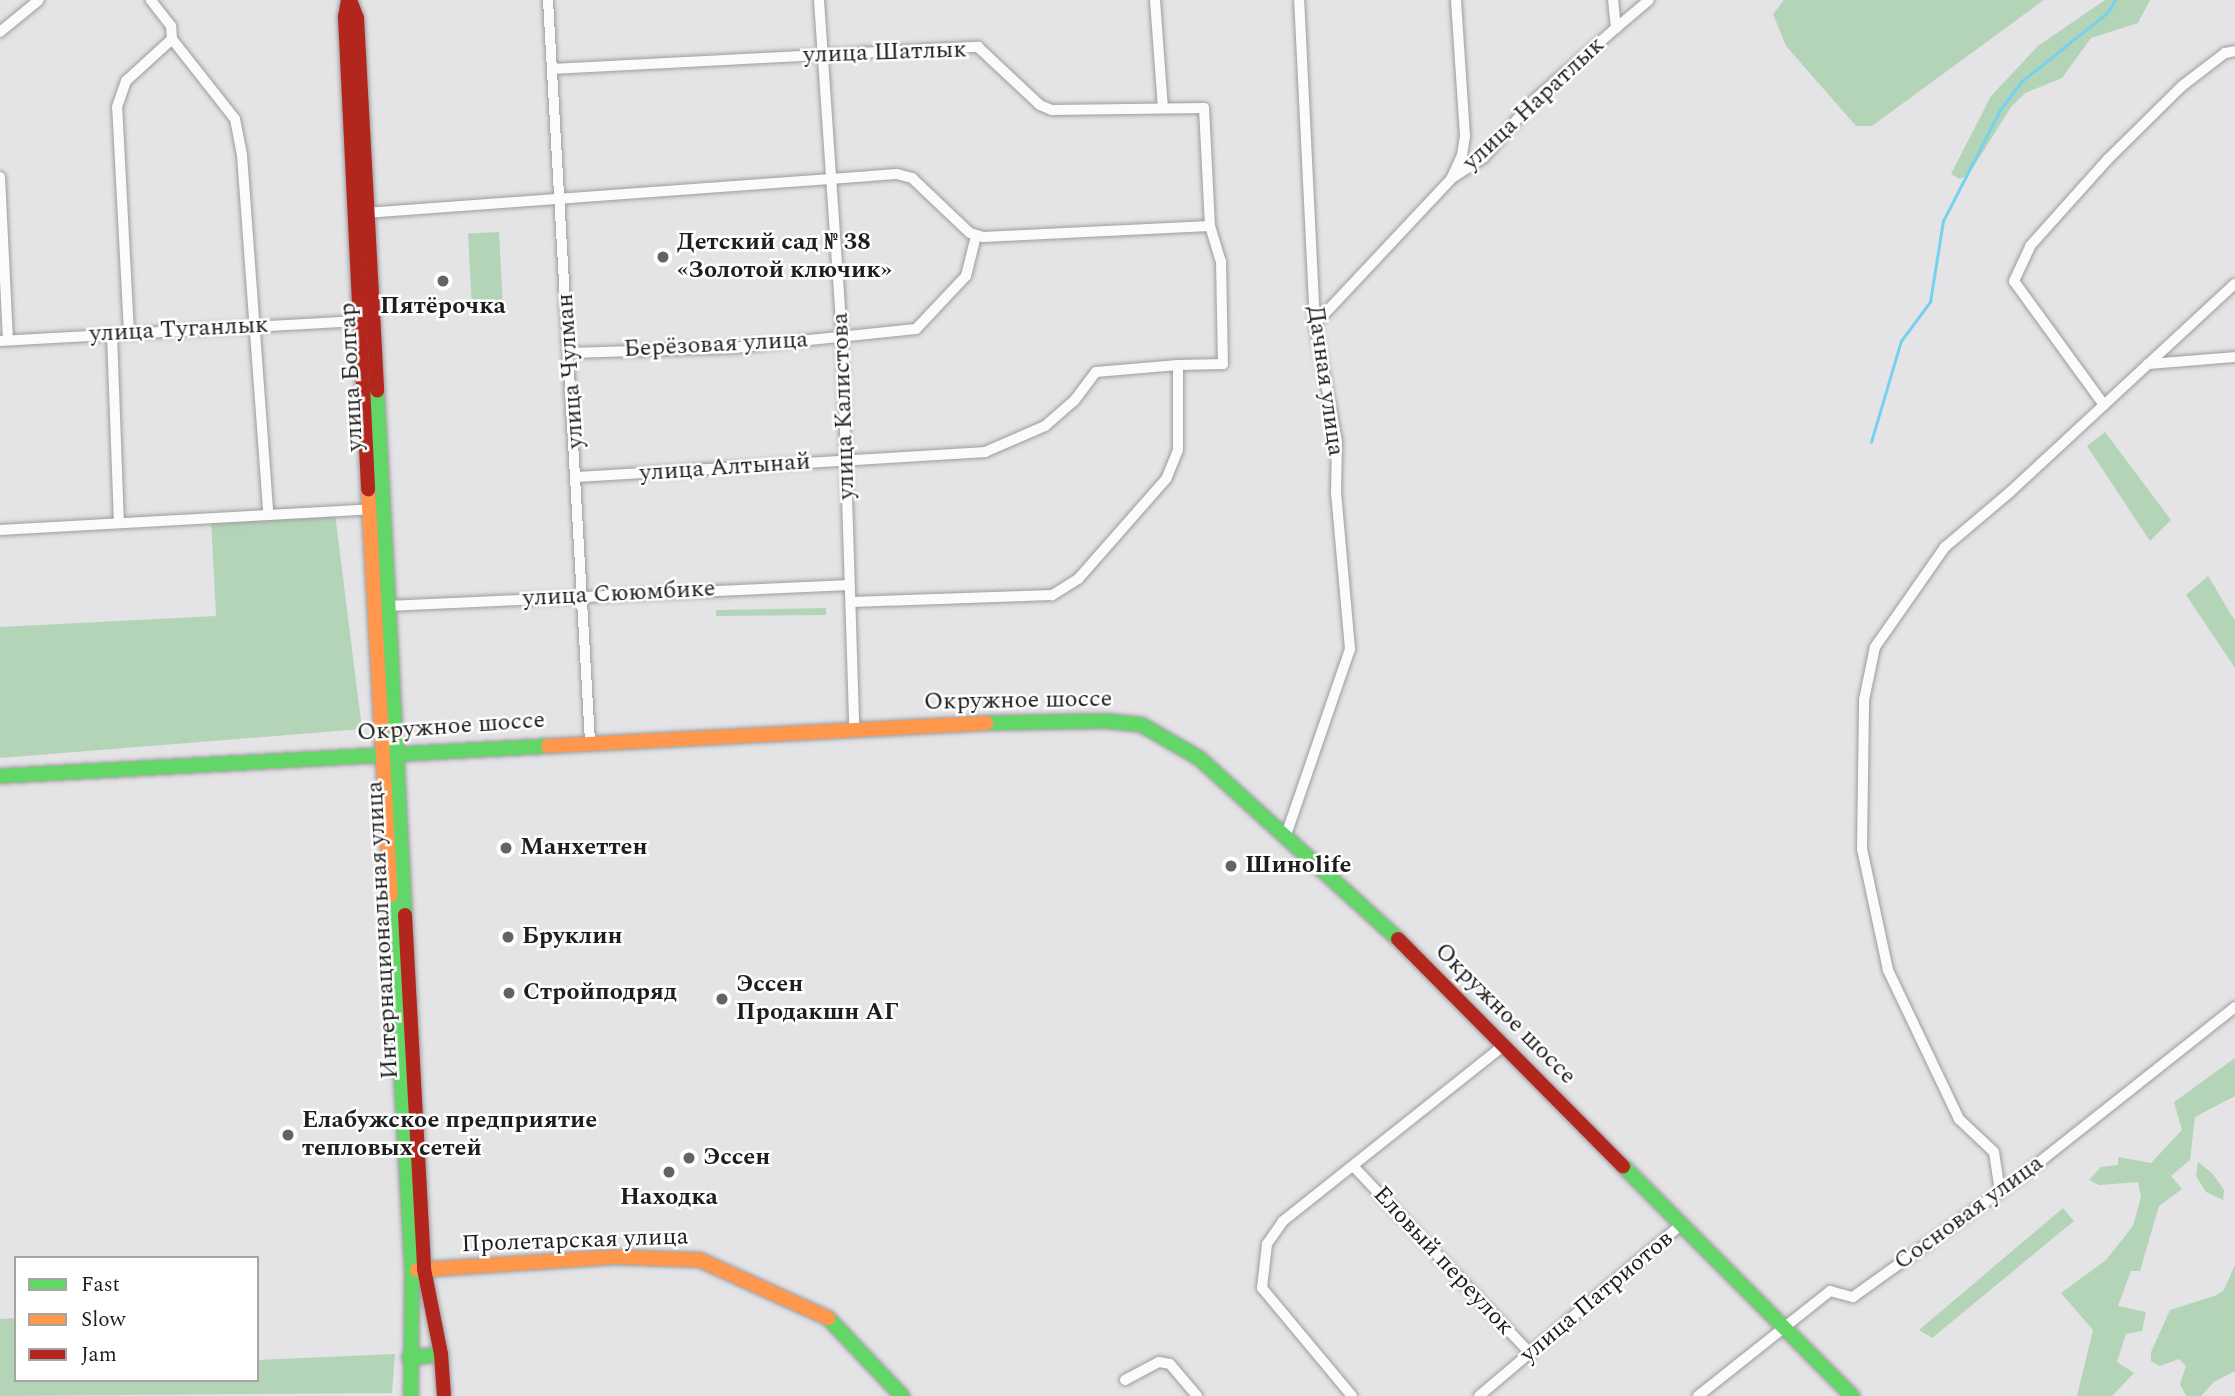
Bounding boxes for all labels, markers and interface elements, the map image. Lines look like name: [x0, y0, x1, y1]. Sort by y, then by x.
street label: улица Наратлык: [1457, 31, 1611, 177]
street label: улица Шатлык: [803, 36, 967, 70]
place label: Детский сад № 38 «Золотой ключик»: [677, 229, 892, 285]
marker: Детский сад № 38 «Золотой ключик»: [655, 249, 671, 265]
marker: Пятёрочка: [435, 273, 451, 289]
street label: улица Чулман: [551, 292, 591, 450]
place label: Пятёрочка: [380, 293, 506, 321]
street label: улица Болгар: [334, 302, 370, 452]
street label: Дачная улица: [1300, 304, 1350, 458]
street label: улица Туганлык: [89, 311, 269, 349]
street label: улица Калистова: [826, 312, 862, 500]
street label: Берёзовая улица: [623, 326, 809, 364]
street label: улица Алтынай: [639, 448, 811, 488]
street label: улица Сююмбике: [522, 575, 716, 613]
street label: Окружное шоссе: [924, 685, 1112, 717]
street label: Окружное шоссе: [356, 706, 546, 748]
street label: Интернациональная улица: [361, 780, 405, 1080]
place label: Манхеттен: [520, 834, 648, 862]
marker: Манхеттен: [498, 840, 514, 856]
place label: Шиноlife: [1245, 852, 1351, 880]
marker: Шиноlife: [1223, 858, 1239, 874]
place label: Бруклин: [522, 923, 623, 951]
marker: Бруклин: [500, 929, 516, 945]
street label: Окружное шоссе: [1428, 937, 1582, 1091]
place label: Эссен Продакшн АГ: [736, 971, 899, 1027]
place label: Стройподряд: [523, 979, 677, 1007]
marker: Стройподряд: [501, 985, 517, 1001]
marker: Эссен Продакшн АГ: [714, 991, 730, 1007]
place label: Елабужское предприятие тепловых сетей: [302, 1107, 597, 1163]
marker: Елабужское предприятие тепловых сетей: [280, 1127, 296, 1143]
place label: Эссен: [703, 1144, 770, 1172]
street label: Сосновая улица: [1889, 1149, 2049, 1277]
marker: Эссен: [681, 1150, 697, 1166]
marker: Находка: [661, 1164, 677, 1180]
street label: Еловый переулок: [1367, 1180, 1519, 1342]
place label: Находка: [620, 1184, 718, 1212]
street label: Пролетарская улица: [461, 1223, 689, 1259]
street label: улица Патриотов: [1515, 1225, 1679, 1369]
legend: [14, 1256, 259, 1382]
text: Fast: [81, 1269, 120, 1301]
text: Slow: [81, 1304, 125, 1336]
text: Jam: [81, 1339, 117, 1371]

